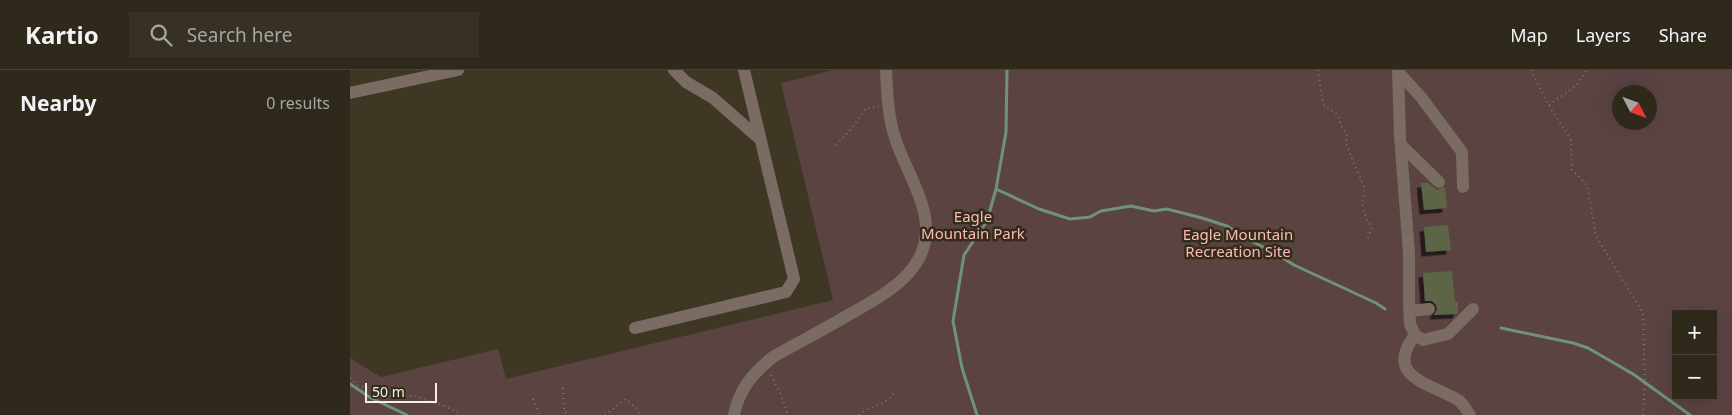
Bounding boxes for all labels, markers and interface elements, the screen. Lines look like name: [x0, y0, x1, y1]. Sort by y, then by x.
search box: [129, 12, 479, 57]
text: Kartio: [25, 18, 99, 51]
icon: search: [147, 21, 175, 49]
text: Search here: [187, 22, 292, 48]
text: Map: [1510, 23, 1548, 47]
text: Layers: [1576, 23, 1631, 47]
text: Share: [1659, 23, 1707, 47]
north arrow: [1612, 85, 1657, 130]
text: Nearby: [20, 89, 96, 117]
text: 0 results: [266, 92, 330, 114]
park label: Eagle Mountain Park: [921, 206, 1025, 243]
park label: Eagle Mountain Recreation Site: [1183, 224, 1293, 261]
map controls: [1672, 310, 1717, 400]
button: +: [1672, 310, 1717, 355]
button: −: [1672, 355, 1717, 400]
scale bar: [365, 380, 438, 403]
text: 50 m: [372, 382, 405, 401]

